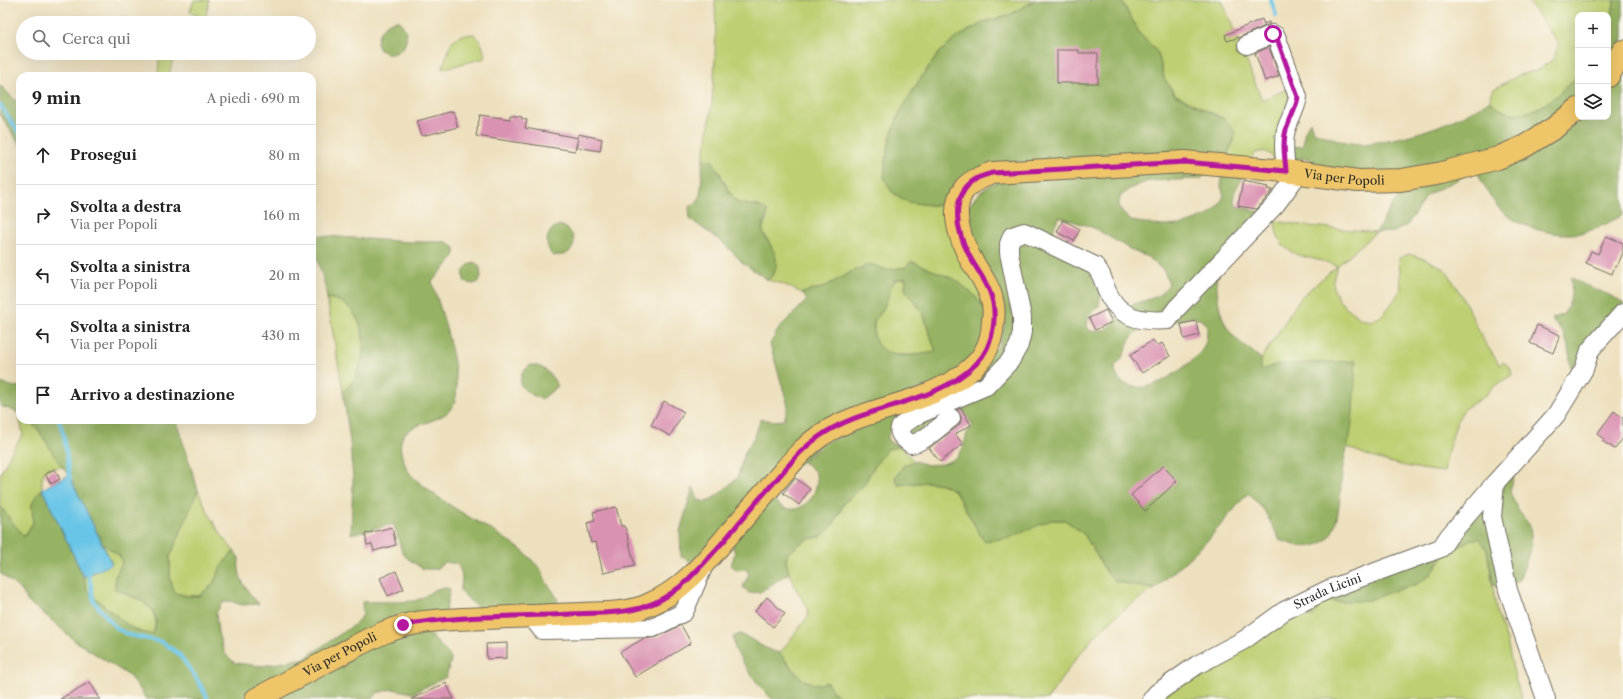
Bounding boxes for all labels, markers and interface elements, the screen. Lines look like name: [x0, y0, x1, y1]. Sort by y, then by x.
map controls: [1575, 12, 1611, 120]
button: +: [1575, 12, 1611, 48]
search box: [16, 16, 316, 60]
route start: [1264, 25, 1282, 43]
icon: search: [30, 27, 52, 49]
text: Cerca qui: [62, 29, 131, 48]
button: −: [1575, 48, 1611, 84]
button: layers: [1575, 84, 1611, 120]
text: 9 min: [32, 88, 81, 108]
text: A piedi · 690 m: [207, 90, 300, 106]
icon: ahead: [32, 144, 54, 166]
text: Prosegui: [70, 145, 137, 164]
text: 80 m: [268, 147, 300, 163]
street label: Via per Popoli: [1302, 165, 1385, 188]
text: Svolta a destra: [70, 197, 181, 216]
icon: right: [32, 204, 54, 226]
text: 160 m: [263, 207, 300, 223]
text: Via per Popoli: [70, 216, 158, 232]
text: Svolta a sinistra: [70, 257, 190, 276]
icon: left: [32, 264, 54, 286]
text: 20 m: [269, 267, 300, 283]
text: Via per Popoli: [70, 276, 158, 292]
text: Svolta a sinistra: [70, 317, 190, 336]
icon: left: [32, 324, 54, 346]
text: 430 m: [262, 327, 300, 343]
text: Via per Popoli: [70, 336, 158, 352]
icon: arrive: [32, 384, 54, 406]
text: Arrivo a destinazione: [70, 385, 235, 404]
street label: Strada Licini: [1291, 570, 1363, 612]
route end: [394, 616, 412, 634]
street label: Via per Popoli: [300, 629, 379, 680]

